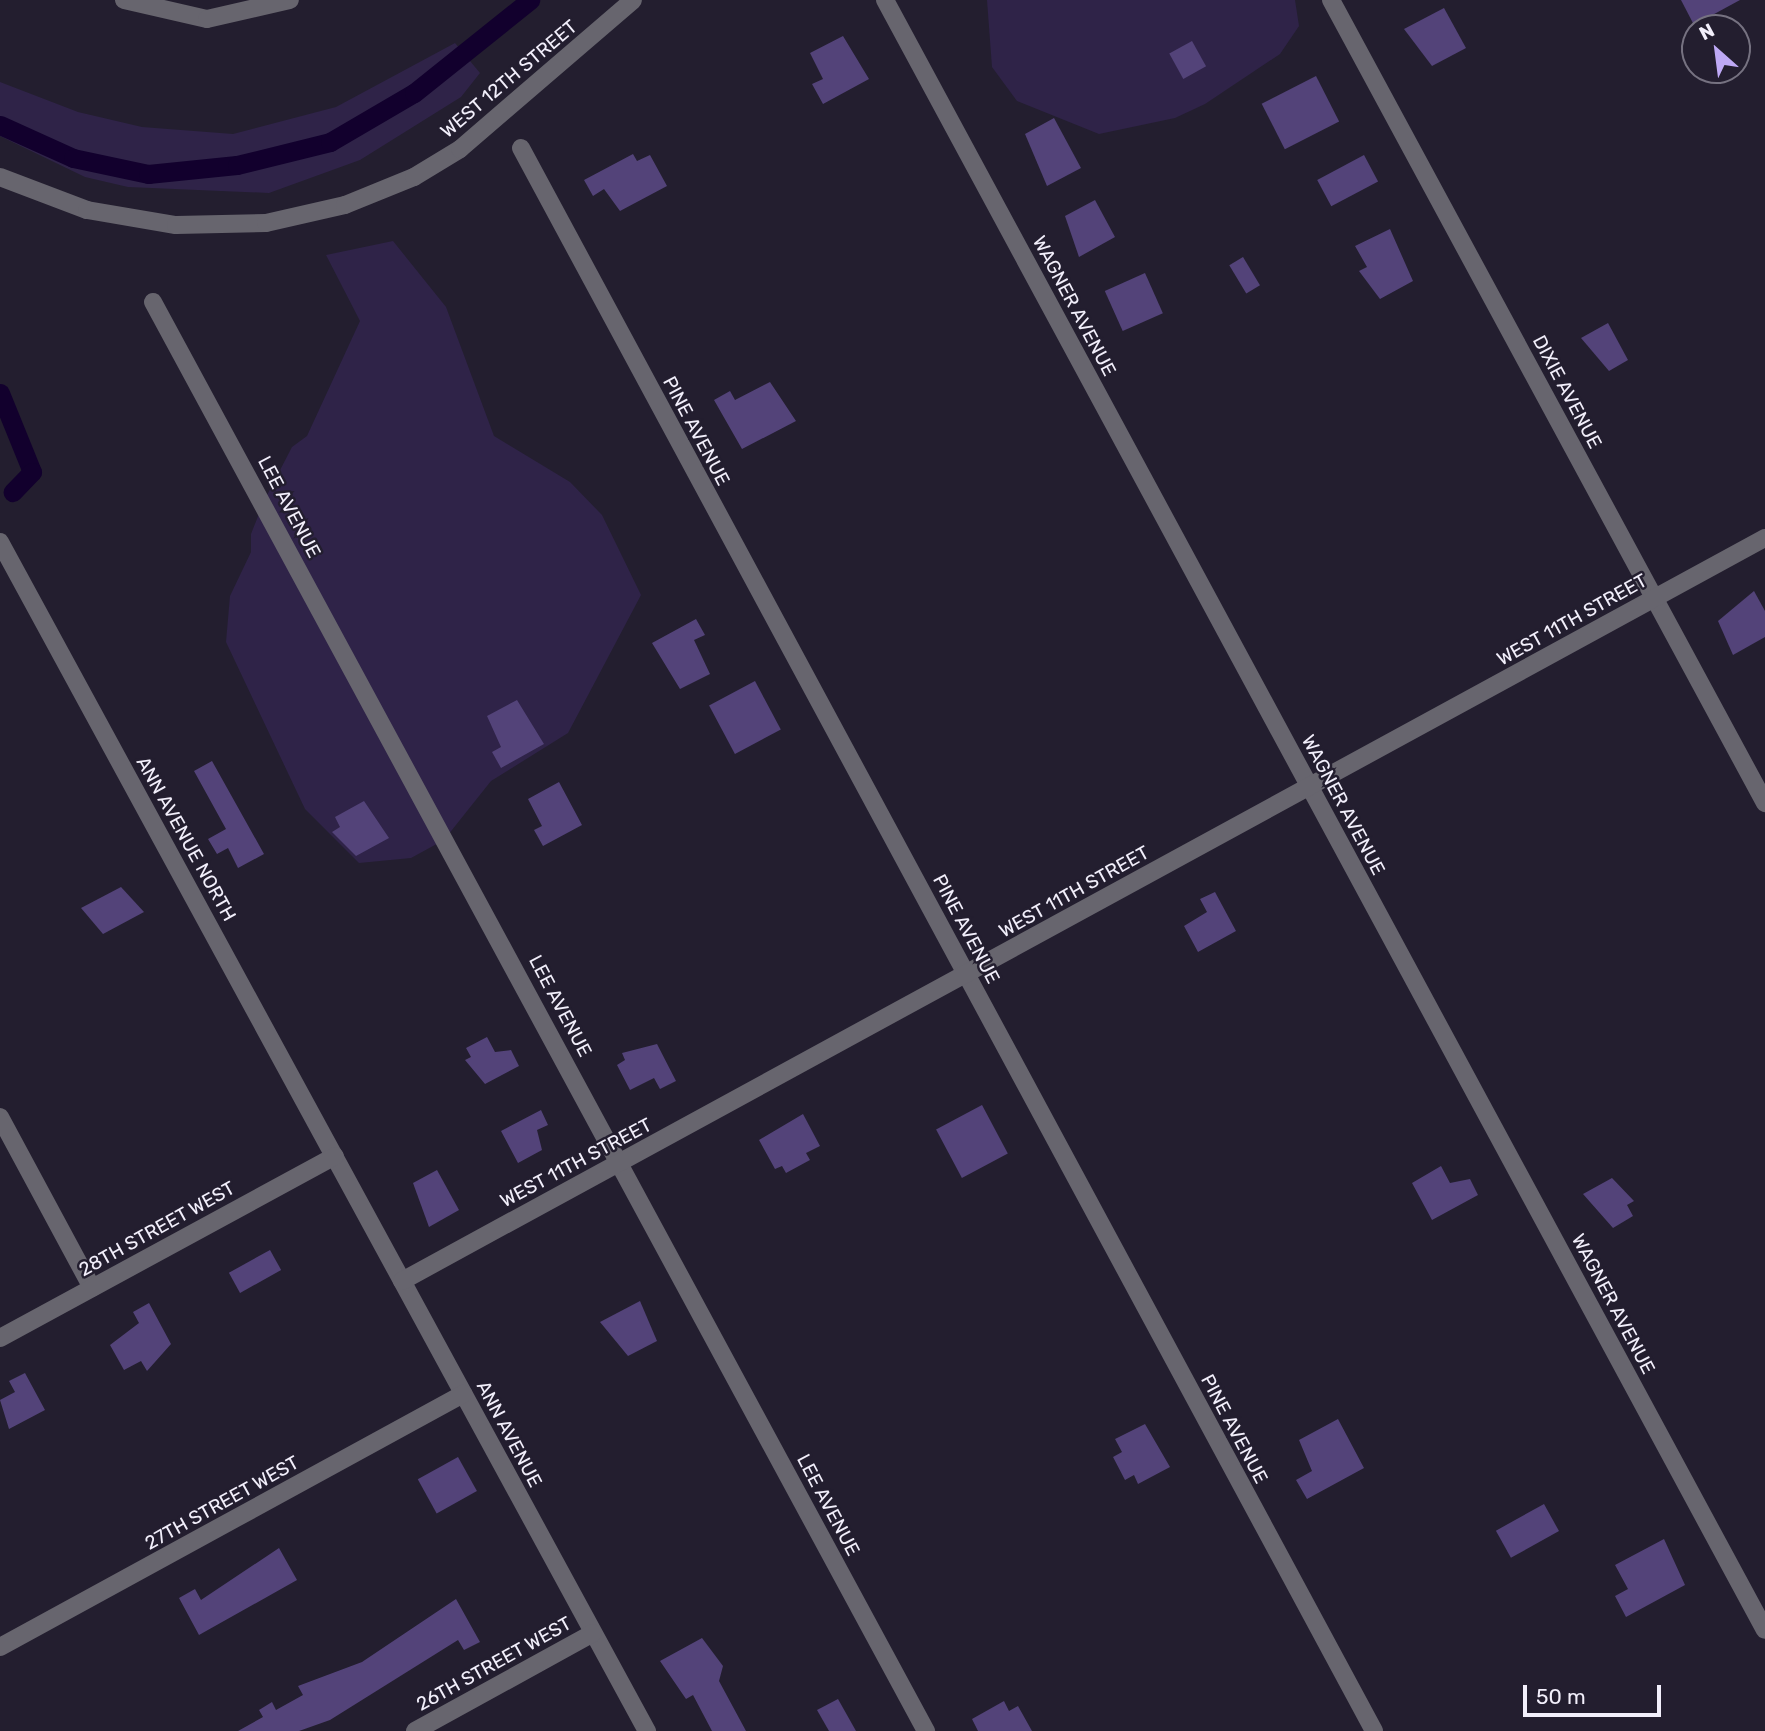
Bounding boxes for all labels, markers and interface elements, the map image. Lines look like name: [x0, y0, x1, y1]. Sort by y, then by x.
north arrow: [1681, 14, 1751, 84]
street label: WEST 12TH STREET: [436, 15, 582, 143]
text: N: [1695, 18, 1718, 45]
street label: WAGNER AVENUE: [1027, 232, 1121, 380]
street label: DIXIE AVENUE: [1527, 331, 1607, 453]
street label: PINE AVENUE: [658, 372, 734, 490]
street label: LEE AVENUE: [253, 452, 325, 562]
street label: WEST 11TH STREET: [1493, 569, 1651, 671]
street label: WAGNER AVENUE: [1296, 731, 1390, 879]
street label: ANN AVENUE NORTH: [131, 752, 241, 926]
street label: WEST 11TH STREET: [995, 841, 1153, 943]
street label: PINE AVENUE: [928, 870, 1004, 988]
street label: LEE AVENUE: [524, 951, 596, 1061]
street label: WEST 11TH STREET: [496, 1113, 656, 1213]
street label: 28TH STREET WEST: [75, 1176, 239, 1282]
street label: WAGNER AVENUE: [1566, 1230, 1660, 1378]
street label: PINE AVENUE: [1196, 1370, 1272, 1488]
street label: ANN AVENUE: [471, 1377, 547, 1491]
street label: LEE AVENUE: [792, 1450, 864, 1560]
street label: 27TH STREET WEST: [141, 1451, 303, 1555]
street label: 26TH STREET WEST: [412, 1612, 576, 1716]
scale bar: [1527, 1672, 1665, 1716]
text: 50 m: [1536, 1684, 1586, 1709]

